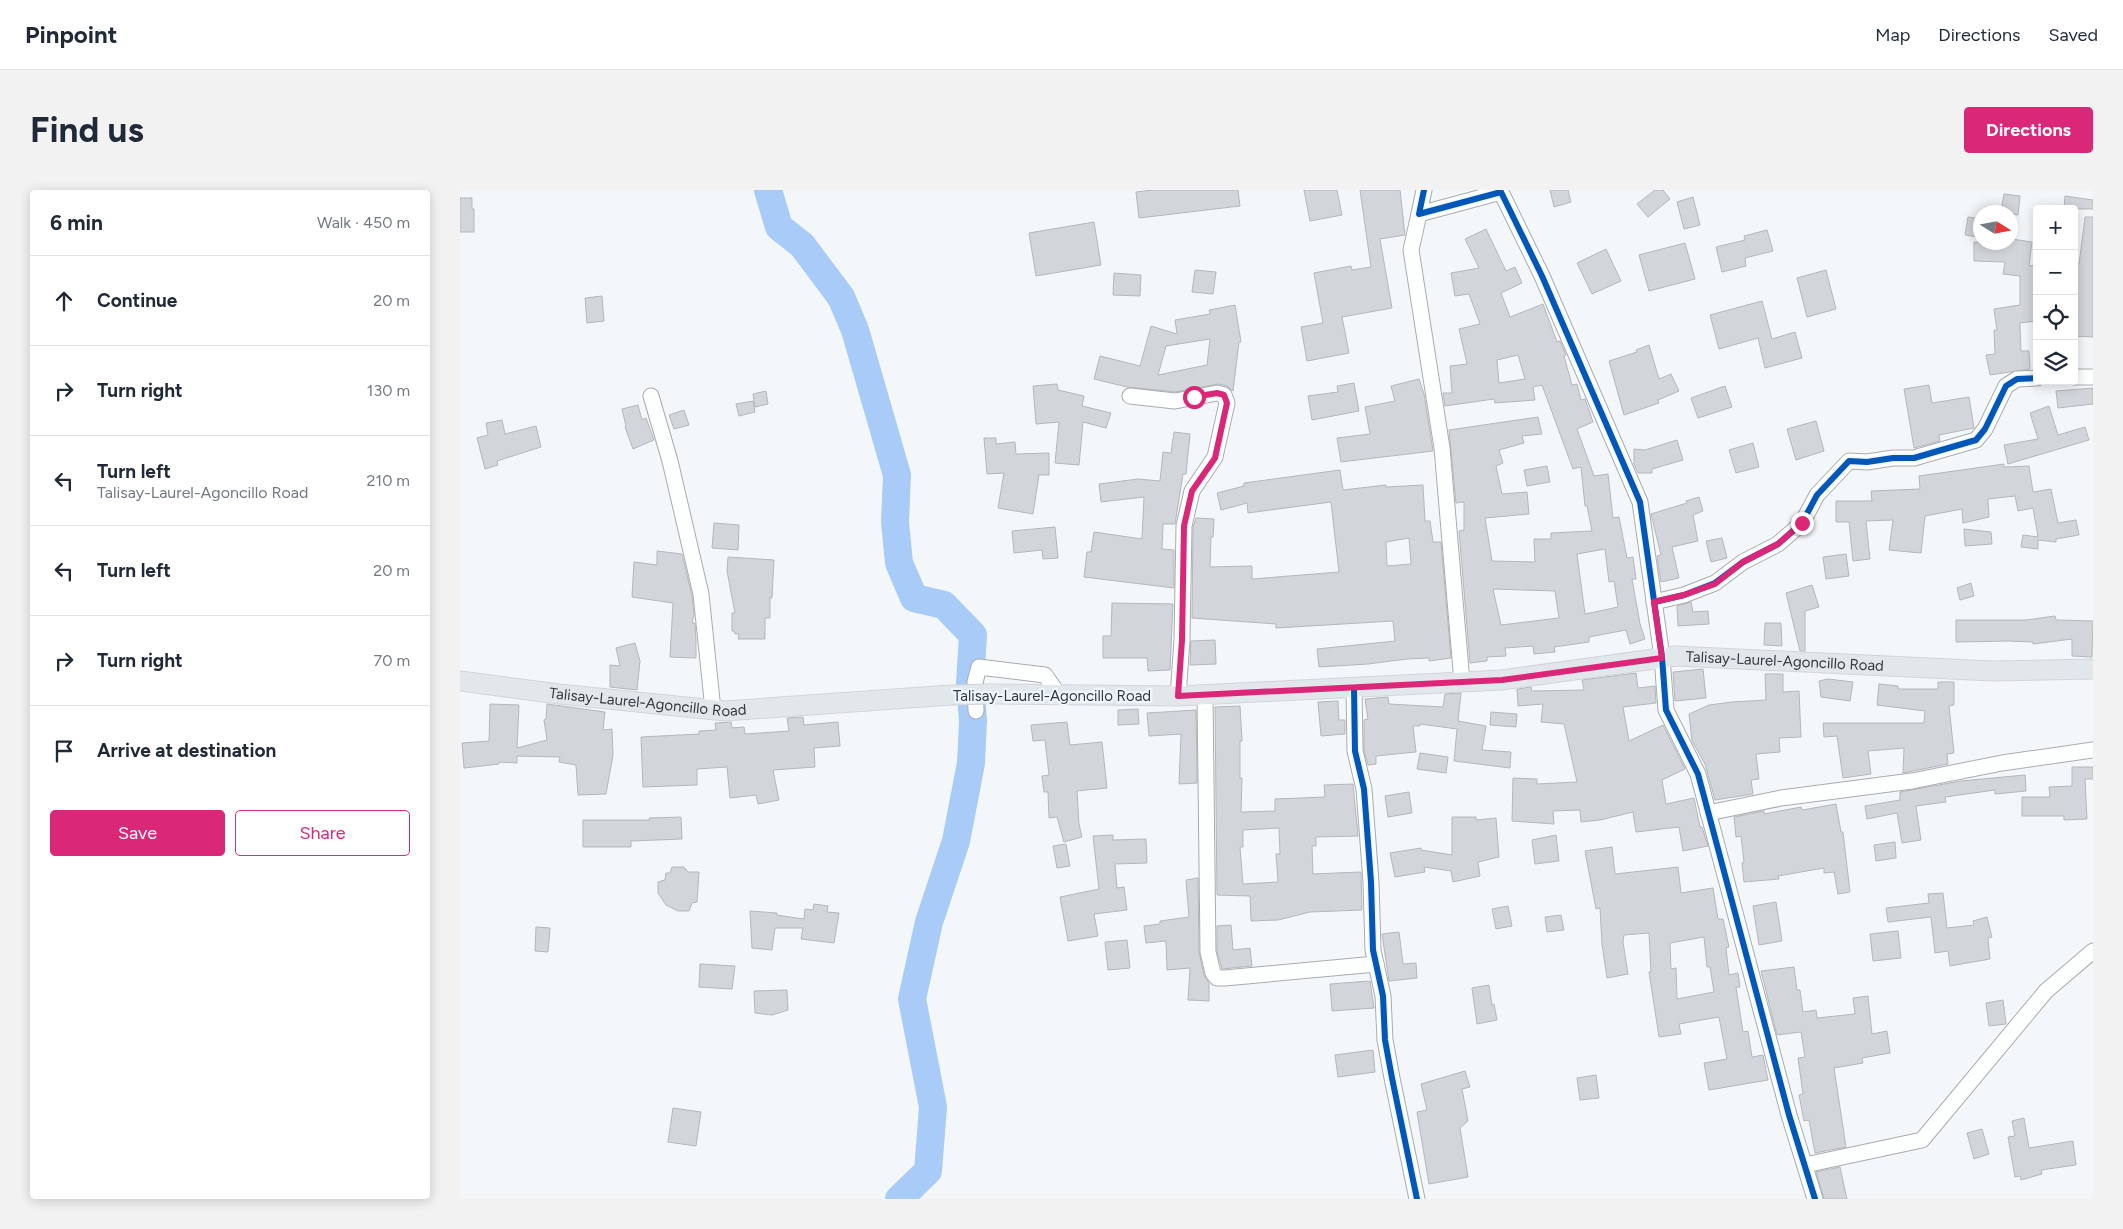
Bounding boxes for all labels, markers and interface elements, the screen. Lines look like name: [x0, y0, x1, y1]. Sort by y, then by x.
text: Pinpoint: [25, 20, 117, 49]
text: Map: [1875, 24, 1910, 46]
text: Directions: [1938, 24, 2020, 46]
text: Saved: [2048, 24, 2098, 46]
button: Directions: [1964, 107, 2093, 153]
text: Find us: [30, 109, 144, 151]
north arrow: [1973, 205, 2018, 250]
map controls: [2033, 205, 2078, 385]
button: +: [2033, 205, 2078, 250]
text: 6 min: [50, 210, 103, 235]
text: Walk · 450 m: [317, 213, 410, 232]
button: −: [2033, 250, 2078, 295]
icon: ahead: [50, 287, 78, 315]
text: Continue: [97, 289, 177, 312]
text: 20 m: [373, 291, 410, 310]
button: locate: [2033, 295, 2078, 340]
button: layers: [2033, 340, 2078, 385]
icon: right: [50, 377, 78, 405]
text: Turn right: [97, 379, 183, 402]
text: 130 m: [367, 381, 410, 400]
route start: [1183, 386, 1206, 409]
text: Turn left: [97, 460, 171, 483]
icon: left: [50, 467, 78, 495]
text: 210 m: [367, 471, 410, 490]
text: Talisay-Laurel-Agoncillo Road: [97, 483, 308, 502]
route end: [1791, 512, 1814, 535]
icon: left: [50, 557, 78, 585]
text: Turn left: [97, 559, 171, 582]
text: 20 m: [373, 561, 410, 580]
icon: right: [50, 647, 78, 675]
street label: Talisay-Laurel-Agoncillo Road: [1685, 647, 1884, 675]
text: Turn right: [97, 649, 183, 672]
text: 70 m: [374, 651, 410, 670]
street label: Talisay-Laurel-Agoncillo Road: [548, 684, 747, 720]
street label: Talisay-Laurel-Agoncillo Road: [953, 687, 1151, 705]
icon: arrive: [50, 737, 78, 765]
text: Arrive at destination: [97, 739, 276, 762]
button: Save: [50, 810, 225, 856]
button: Share: [235, 810, 410, 856]

